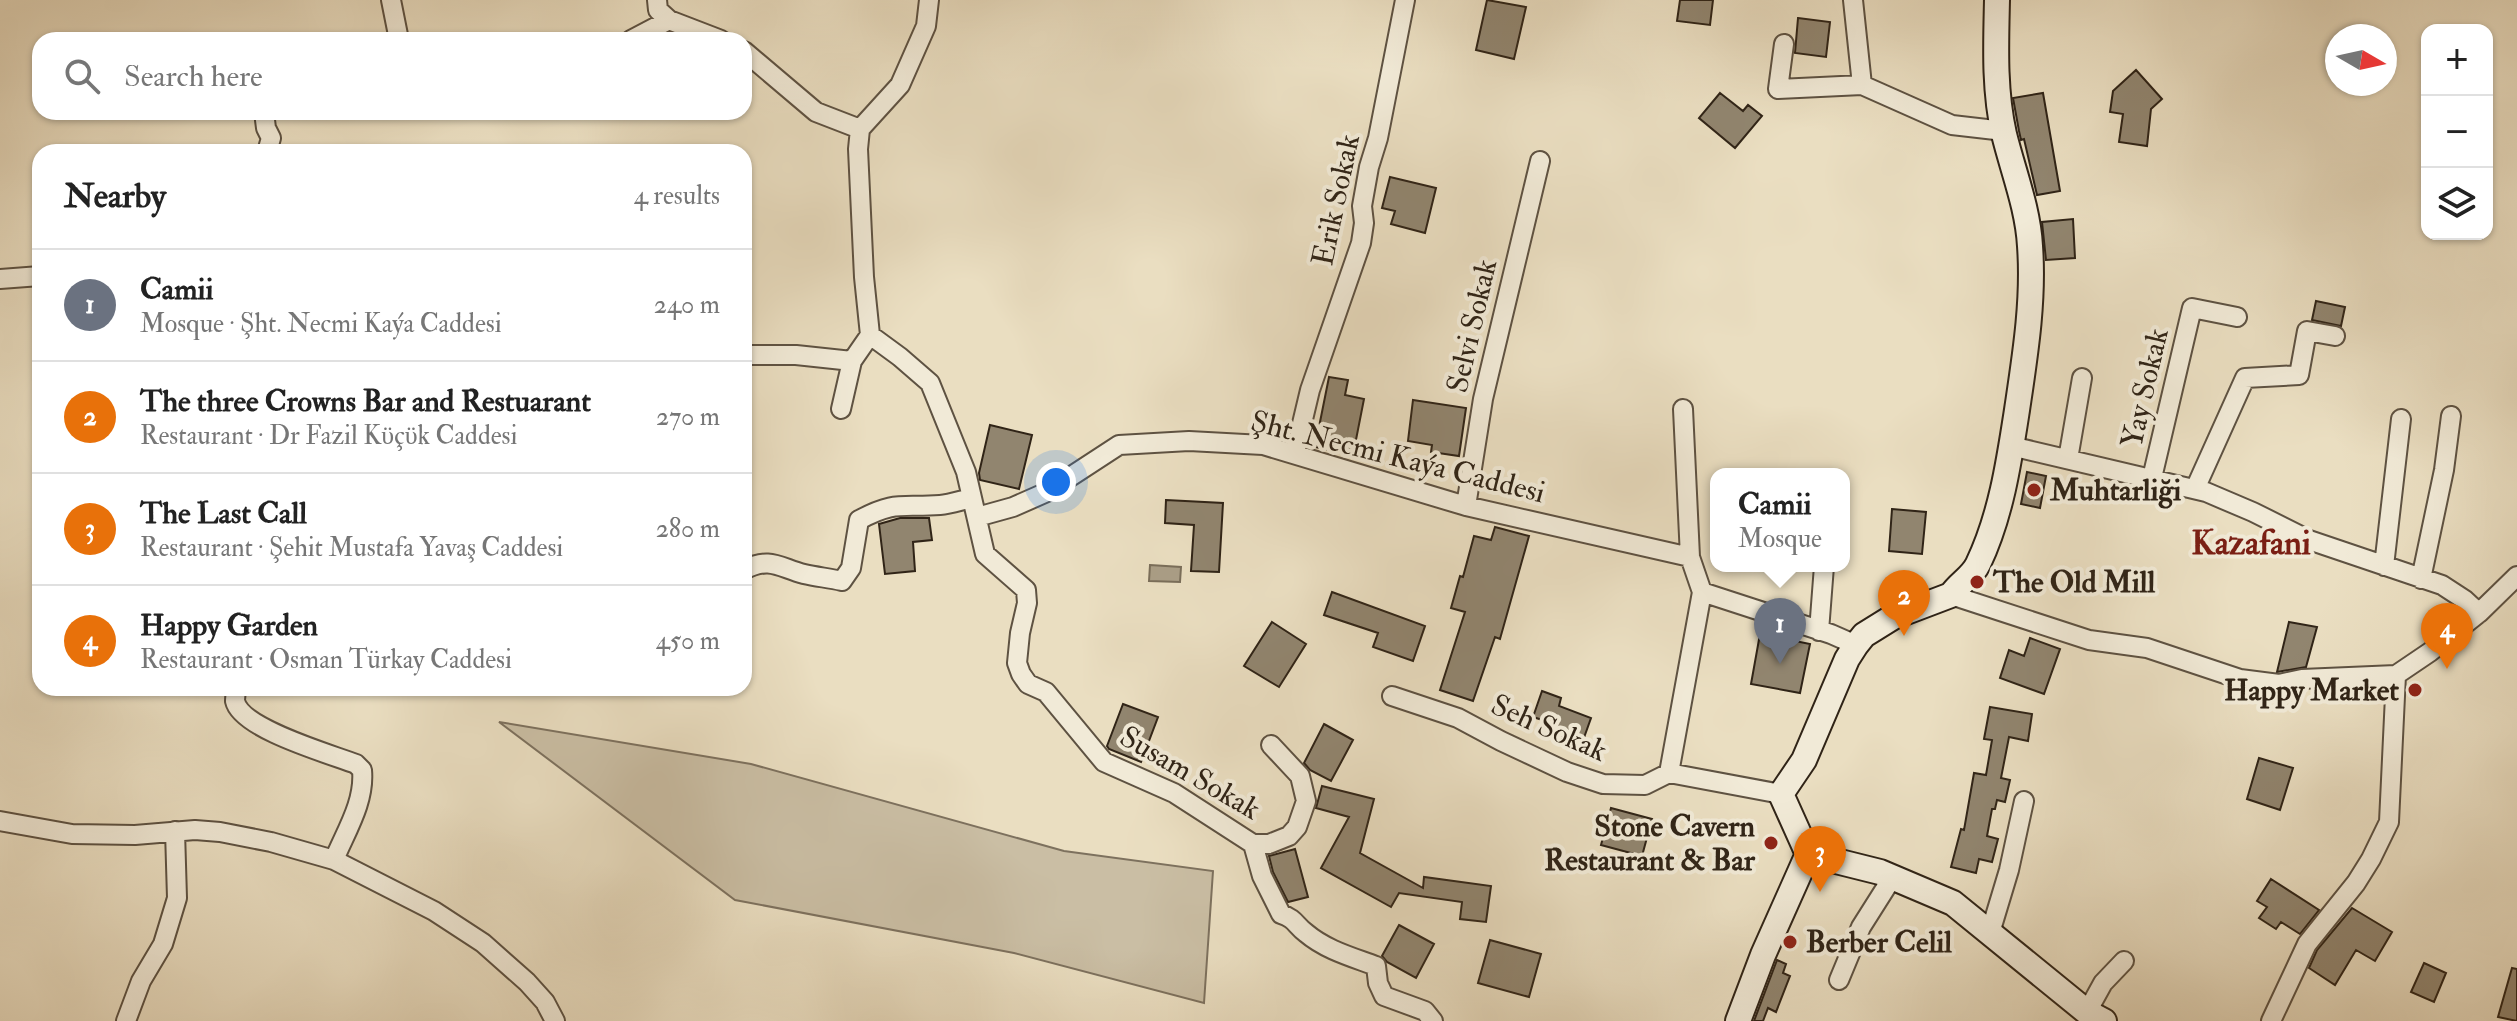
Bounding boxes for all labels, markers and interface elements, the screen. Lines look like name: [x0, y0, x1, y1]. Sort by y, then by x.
north arrow: [2325, 24, 2397, 96]
map controls: [2421, 24, 2493, 240]
button: +: [2421, 24, 2493, 96]
search box: [32, 32, 752, 120]
icon: search: [60, 54, 104, 98]
text: Search here: [124, 58, 263, 95]
button: −: [2421, 96, 2493, 168]
street label: Erik Sokak: [1304, 131, 1368, 269]
button: layers: [2421, 168, 2493, 240]
text: Nearby: [64, 175, 166, 218]
text: 4 results: [634, 180, 720, 212]
street label: Selvi Sokak: [1439, 256, 1505, 396]
text: Camii: [140, 271, 213, 308]
text: 1: [85, 289, 95, 321]
text: 240 m: [654, 289, 720, 321]
text: Mosque · Şht. Necmi Kaýa Caddesi: [140, 308, 502, 340]
street label: Yay Sokak: [2113, 325, 2177, 451]
text: The three Crowns Bar and Restuarant: [140, 383, 591, 420]
text: 2: [83, 401, 97, 433]
text: 270 m: [656, 401, 720, 433]
street label: Şht. Necmi Kaýa Caddesi: [1247, 403, 1549, 511]
text: Restaurant · Dr Fazil Kϋçϋk Caddesi: [140, 420, 517, 452]
your location: [1036, 462, 1076, 502]
popup: [1710, 468, 1850, 572]
place label: Muhtarliği: [2049, 472, 2181, 509]
marker: Muhtarliği: [2025, 481, 2043, 499]
text: Camii: [1738, 486, 1811, 523]
text: The Last Call: [140, 495, 307, 532]
text: 3: [85, 513, 95, 545]
text: 280 m: [656, 513, 720, 545]
district label: Kazafani: [2191, 522, 2311, 565]
text: Mosque: [1738, 523, 1822, 555]
text: Restaurant · Şehit Mustafa Yavaş Caddesi: [140, 532, 563, 564]
place label: The Old Mill: [1992, 564, 2155, 601]
pin: 2: [1878, 570, 1930, 636]
marker: The Old Mill: [1968, 573, 1986, 591]
pin: 1: [1754, 598, 1806, 664]
pin: 4: [2421, 603, 2473, 669]
text: Happy Garden: [140, 607, 318, 644]
text: 4: [83, 625, 97, 657]
text: 450 m: [656, 625, 720, 657]
text: Restaurant · Osman Türkay Caddesi: [140, 644, 512, 676]
place label: Happy Market: [2224, 672, 2399, 709]
marker: Happy Market: [2406, 681, 2424, 699]
street label: Seh Sokak: [1485, 686, 1613, 770]
street label: Susam Sokak: [1113, 718, 1267, 828]
place label: Stone Cavern Restaurant & Bar: [1544, 808, 1756, 879]
pin: 3: [1794, 826, 1846, 892]
marker: Stone Cavern Restaurant & Bar: [1762, 834, 1780, 852]
place label: Berber Celil: [1806, 924, 1952, 961]
marker: Berber Celil: [1781, 933, 1799, 951]

